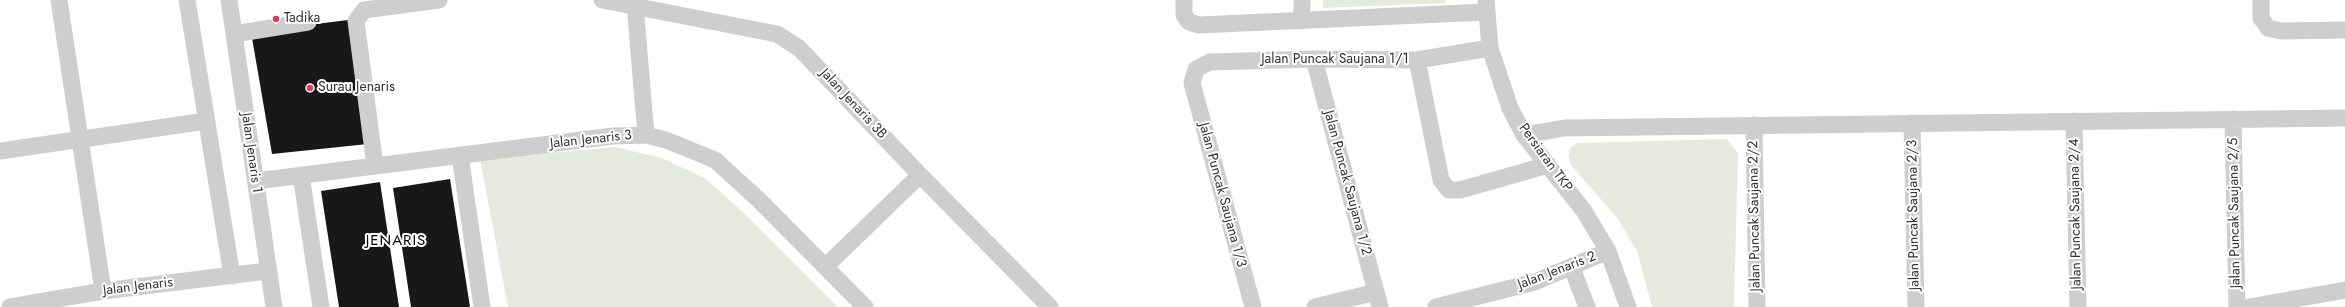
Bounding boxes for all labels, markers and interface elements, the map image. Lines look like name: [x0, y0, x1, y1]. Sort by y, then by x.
place label: Tadika: [284, 11, 320, 27]
marker: Tadika: [271, 14, 281, 24]
street label: Jalan Puncak Saujana 1/1: [1261, 52, 1409, 68]
street label: Jalan Jenaris 3B: [816, 65, 890, 143]
place label: Surau Jenaris: [318, 80, 395, 96]
marker: Surau Jenaris: [305, 83, 315, 93]
street label: Jalan Puncak Saujana 1/2: [1320, 109, 1374, 257]
street label: Jalan Jenaris 1: [237, 112, 265, 194]
street label: Jalan Puncak Saujana 1/3: [1195, 121, 1249, 269]
street label: Persiaran TKP: [1515, 121, 1575, 195]
street label: Jalan Jenaris 3: [549, 127, 633, 153]
street label: Jalan Puncak Saujana 2/5: [2225, 137, 2245, 289]
street label: Jalan Puncak Saujana 2/4: [2066, 138, 2086, 290]
street label: Jalan Puncak Saujana 2/2: [1745, 140, 1765, 292]
street label: Jalan Puncak Saujana 2/3: [1904, 140, 1924, 290]
district label: JENARIS: [366, 232, 426, 250]
street label: Jalan Jenaris 2: [1515, 248, 1599, 294]
street label: Jalan Jenaris: [102, 274, 174, 300]

